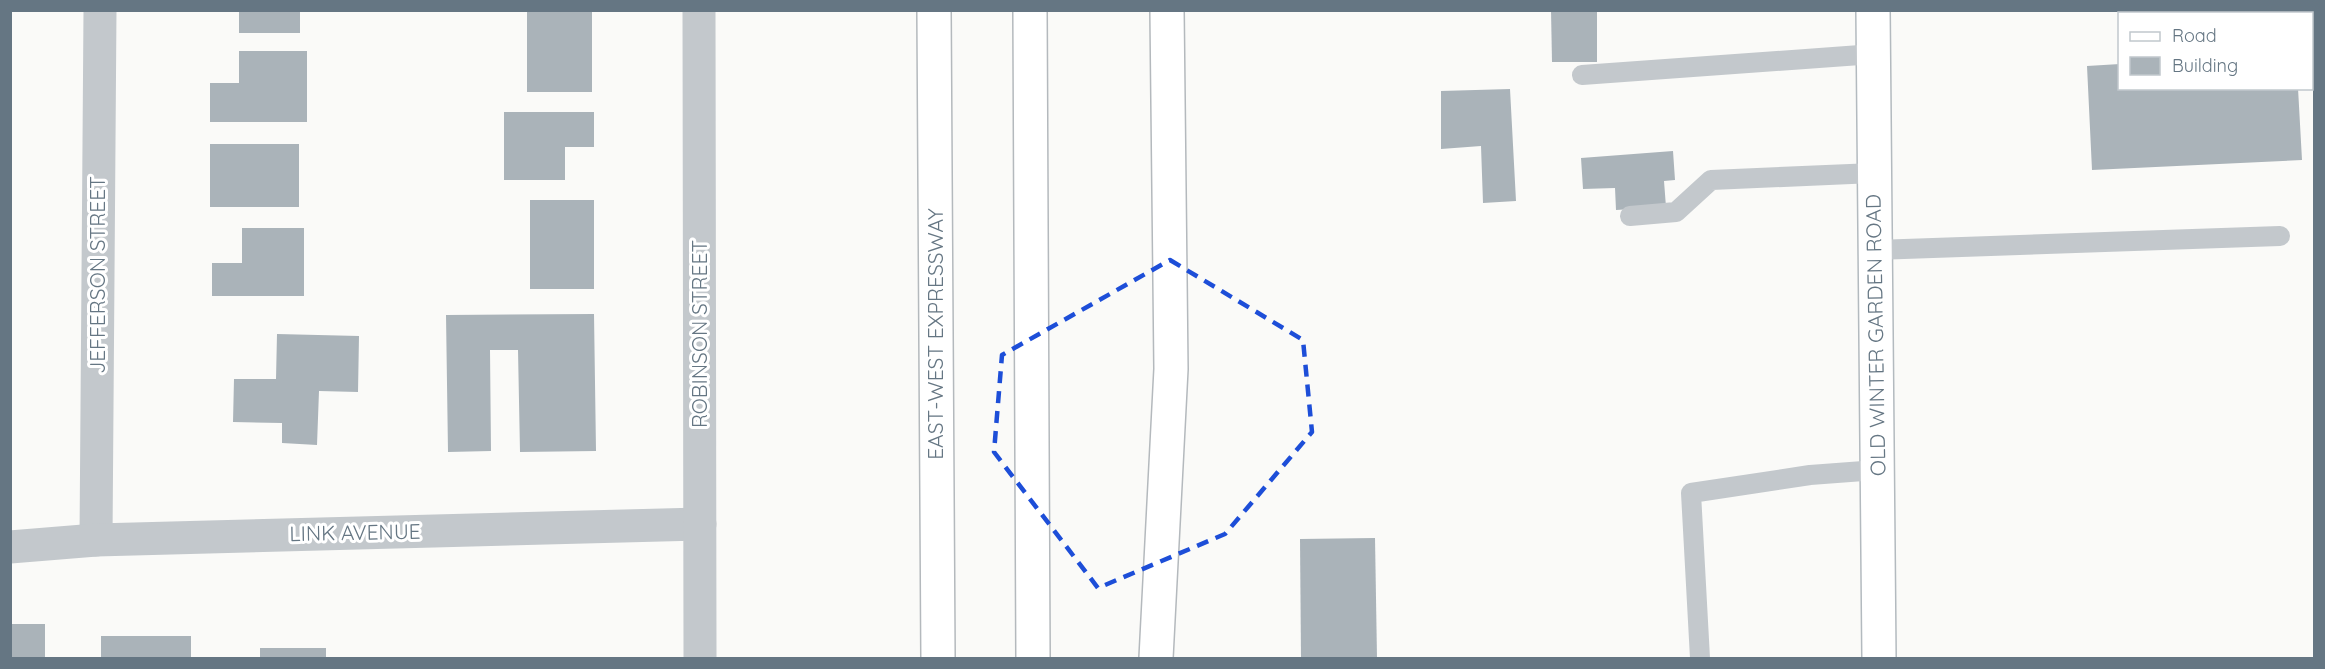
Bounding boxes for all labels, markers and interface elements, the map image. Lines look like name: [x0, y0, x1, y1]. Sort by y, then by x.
legend: [2118, 12, 2313, 90]
text: Road: [2172, 24, 2217, 47]
text: Building: [2172, 54, 2238, 77]
street label: JEFFERSON STREET: [84, 176, 110, 374]
street label: OLD WINTER GARDEN ROAD: [1860, 194, 1890, 476]
street label: EAST-WEST EXPRESSWAY: [922, 208, 948, 460]
street label: ROBINSON STREET: [686, 240, 712, 428]
street label: LINK AVENUE: [289, 518, 421, 546]

